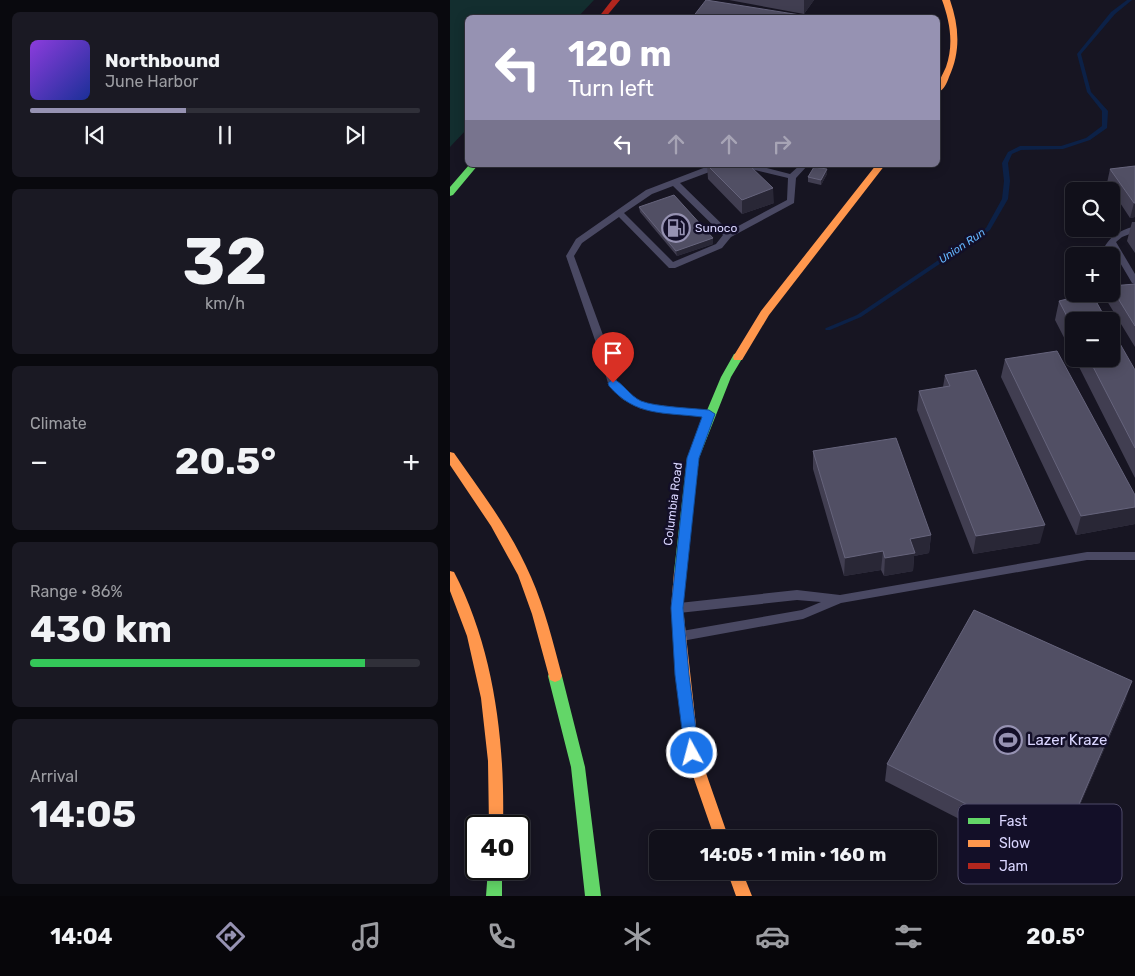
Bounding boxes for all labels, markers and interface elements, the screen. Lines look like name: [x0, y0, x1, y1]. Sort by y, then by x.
text: 120 m: [568, 33, 671, 75]
icon: left: [485, 35, 550, 100]
text: Northbound: [105, 49, 220, 72]
text: June Harbor: [105, 72, 198, 91]
text: Turn left: [568, 75, 654, 102]
icon: previous: [81, 121, 109, 149]
icon: pause: [211, 121, 239, 149]
icon: next: [341, 121, 369, 149]
icon: left: [609, 130, 637, 158]
icon: ahead: [662, 130, 690, 158]
icon: ahead: [715, 130, 743, 158]
icon: right: [768, 130, 796, 158]
map controls: [1065, 182, 1120, 367]
button: search: [1065, 182, 1120, 237]
fuel station icon: Sunoco: [661, 213, 691, 243]
place label: Sunoco: [695, 221, 737, 235]
text: 32: [182, 223, 268, 300]
water label: Union Run: [936, 226, 988, 266]
button: +: [1065, 247, 1120, 302]
text: km/h: [205, 294, 245, 313]
button: −: [1065, 312, 1120, 367]
pin: [592, 332, 634, 383]
icon: arrive: [599, 339, 627, 367]
text: Climate: [30, 414, 87, 433]
text: 20.5°: [175, 438, 276, 484]
text: −: [30, 445, 48, 478]
text: +: [403, 445, 420, 478]
street label: Columbia Road: [661, 462, 685, 546]
text: Range · 86%: [30, 582, 123, 601]
text: 430 km: [30, 606, 172, 652]
sports icon: Lazer Kraze: [993, 725, 1023, 755]
position arrow: [665, 726, 717, 778]
place label: Lazer Kraze: [1027, 731, 1108, 749]
text: Arrival: [30, 767, 78, 786]
text: 14:05: [30, 791, 136, 837]
legend: [958, 804, 1122, 884]
text: Fast: [999, 813, 1028, 830]
speed limit sign: 40: [465, 815, 530, 880]
text: Slow: [999, 835, 1030, 852]
text: 14:05 · 1 min · 160 m: [700, 843, 886, 866]
text: Jam: [999, 858, 1028, 875]
icon: directions: [213, 919, 248, 954]
icon: music: [349, 919, 384, 954]
icon: phone: [484, 919, 519, 954]
icon: climate: [620, 919, 655, 954]
icon: car: [755, 919, 790, 954]
icon: filters: [891, 919, 926, 954]
text: 14:04: [50, 923, 113, 950]
text: 20.5°: [1026, 923, 1085, 950]

